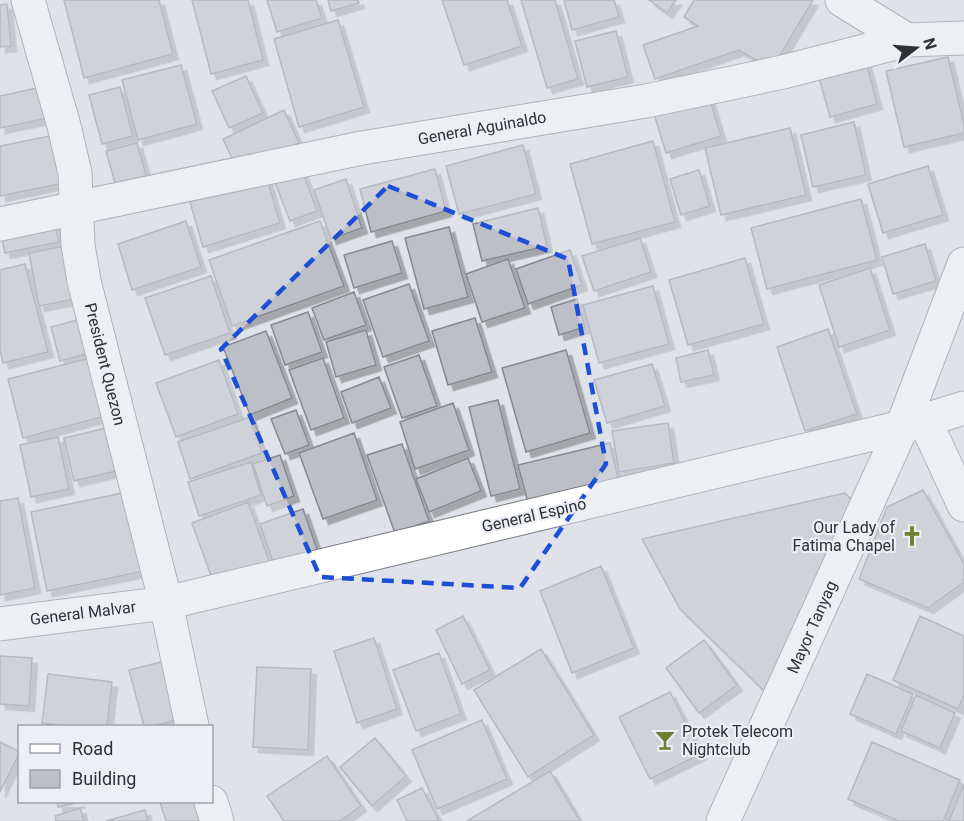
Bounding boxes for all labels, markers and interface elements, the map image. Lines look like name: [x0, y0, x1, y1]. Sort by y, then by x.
north arrow: [886, 18, 946, 78]
text: N: [919, 36, 941, 52]
street label: General Aguinaldo: [416, 107, 548, 149]
street label: President Quezon: [81, 301, 129, 427]
street label: General Espino: [480, 494, 588, 536]
place label: Our Lady of Fatima Chapel: [793, 518, 895, 555]
church icon: Our Lady of Fatima Chapel: [900, 524, 924, 548]
street label: Mayor Tanyag: [783, 578, 841, 676]
street label: General Malvar: [29, 597, 138, 629]
place label: Protek Telecom Nightclub: [682, 722, 793, 759]
legend: [18, 725, 213, 803]
bar icon: Protek Telecom Nightclub: [653, 728, 677, 752]
text: Road: [72, 738, 113, 759]
text: Building: [72, 768, 136, 789]

